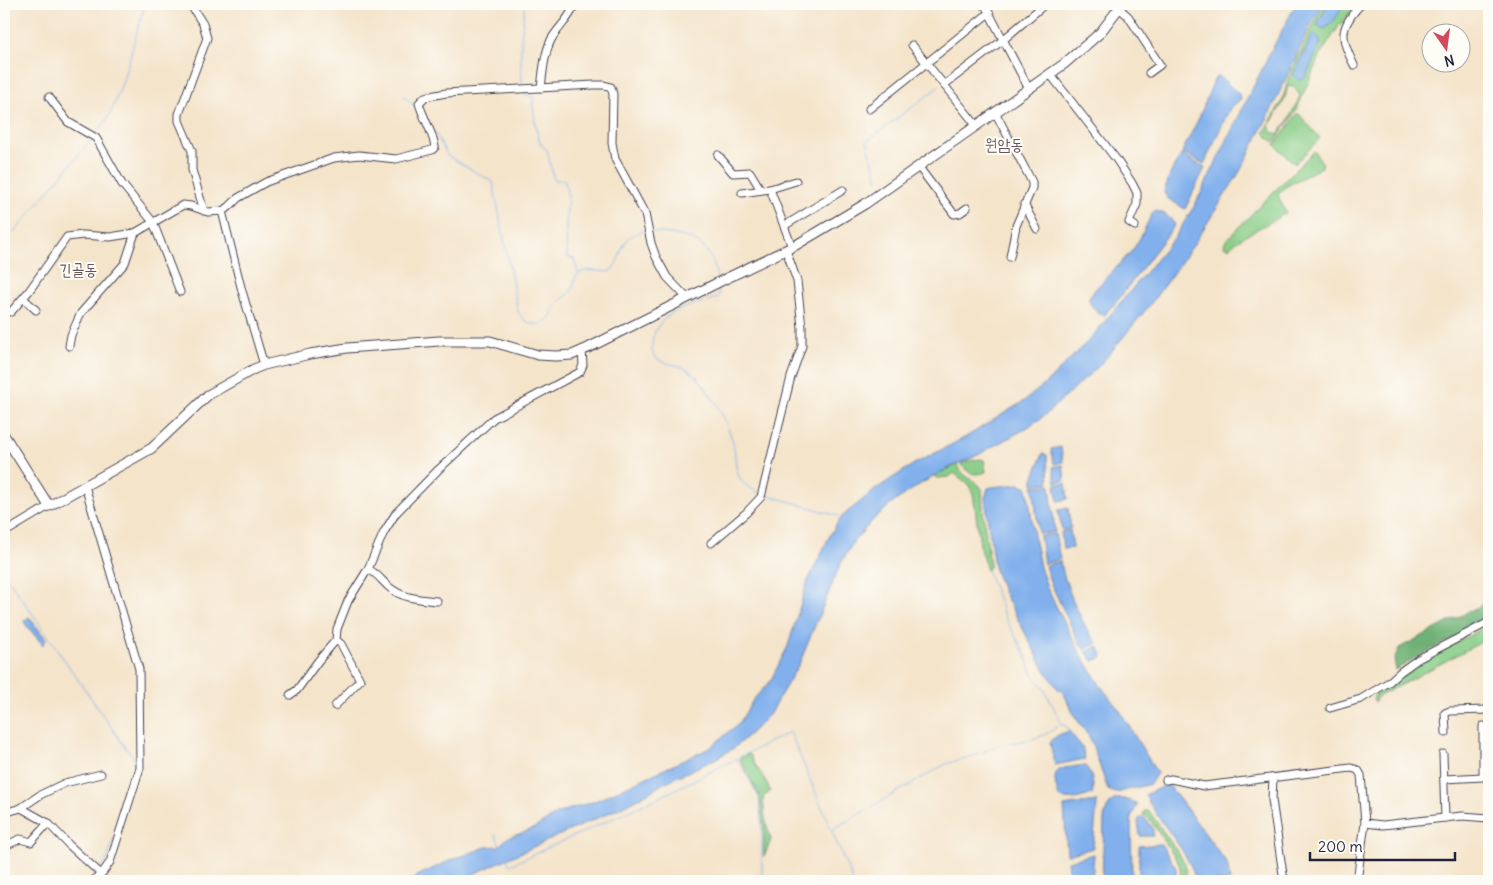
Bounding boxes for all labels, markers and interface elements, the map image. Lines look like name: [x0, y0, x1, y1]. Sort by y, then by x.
north arrow: [1420, 22, 1470, 72]
text: N: [1442, 51, 1456, 71]
district label: 원암동: [985, 134, 1023, 154]
district label: 긴골동: [59, 259, 97, 279]
scale bar: [1310, 830, 1456, 862]
text: 200 m: [1318, 837, 1363, 856]

